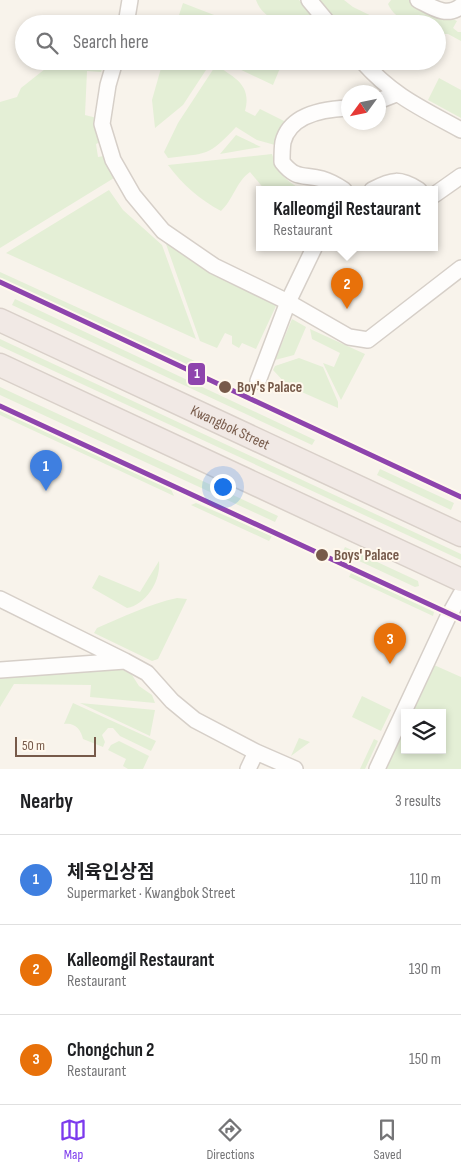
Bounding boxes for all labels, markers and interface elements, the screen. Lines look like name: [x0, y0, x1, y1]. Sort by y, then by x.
search box: [15, 15, 446, 70]
icon: search: [33, 29, 61, 57]
text: Search here: [73, 31, 149, 54]
north arrow: [341, 85, 386, 130]
popup: [256, 186, 438, 251]
text: Kalleomgil Restaurant: [273, 198, 421, 221]
text: Restaurant: [273, 221, 333, 240]
pin: 2: [331, 268, 363, 309]
line badge: 1: [187, 362, 206, 386]
text: 1: [194, 365, 200, 382]
place label: Boy's Palace: [237, 378, 302, 397]
marker: Boy's Palace: [217, 379, 233, 395]
street label: Kwangbok Street: [188, 401, 273, 454]
pin: 1: [30, 450, 62, 491]
your location: [210, 474, 236, 500]
place label: Boys' Palace: [334, 546, 399, 565]
marker: Boys' Palace: [314, 547, 330, 563]
pin: 3: [374, 623, 406, 664]
map controls: [401, 709, 446, 754]
button: layers: [401, 709, 446, 754]
scale bar: [15, 734, 96, 757]
text: 50 m: [22, 737, 45, 754]
text: Nearby: [20, 789, 73, 814]
text: 3 results: [395, 792, 441, 811]
text: 체육인상점: [67, 861, 154, 884]
text: 1: [33, 870, 39, 889]
text: 110 m: [410, 870, 441, 889]
text: Supermarket · Kwangbok Street: [67, 884, 235, 903]
text: Kalleomgil Restaurant: [67, 949, 214, 972]
text: 2: [32, 960, 40, 979]
text: 130 m: [409, 960, 441, 979]
text: Restaurant: [67, 972, 126, 991]
text: Chongchun 2: [67, 1039, 154, 1062]
text: 3: [32, 1050, 40, 1069]
text: 150 m: [409, 1050, 441, 1069]
text: Restaurant: [67, 1062, 126, 1081]
tab: Map: [59, 1116, 87, 1163]
tab: Directions: [206, 1116, 255, 1163]
tab: Saved: [373, 1116, 402, 1163]

